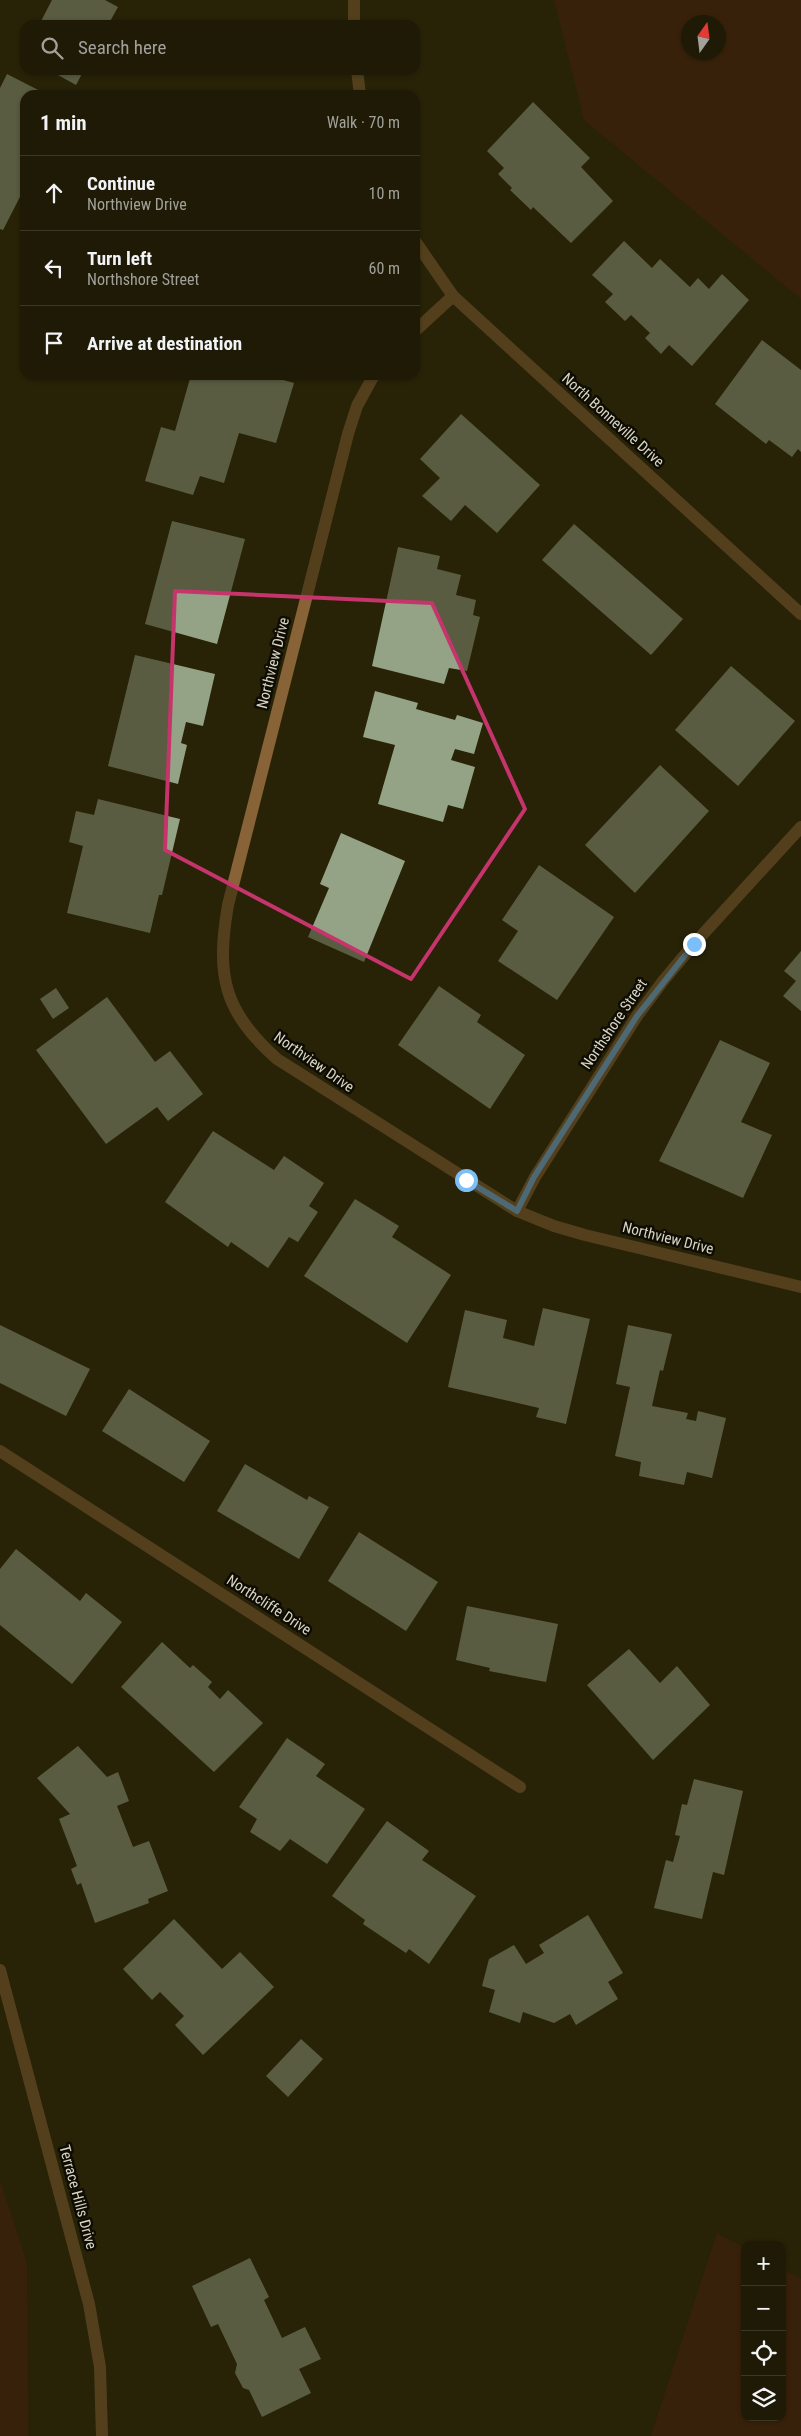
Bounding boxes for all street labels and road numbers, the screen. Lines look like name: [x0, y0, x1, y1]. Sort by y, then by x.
street label: North Bonneville Drive: [558, 369, 668, 471]
street label: Northview Drive: [253, 615, 293, 711]
street label: Northshore Street: [577, 975, 651, 1073]
street label: Northview Drive: [271, 1028, 357, 1096]
street label: Northview Drive: [620, 1218, 716, 1258]
street label: Northcliffe Drive: [223, 1571, 315, 1639]
street label: Terrace Hills Drive: [55, 2143, 101, 2251]

